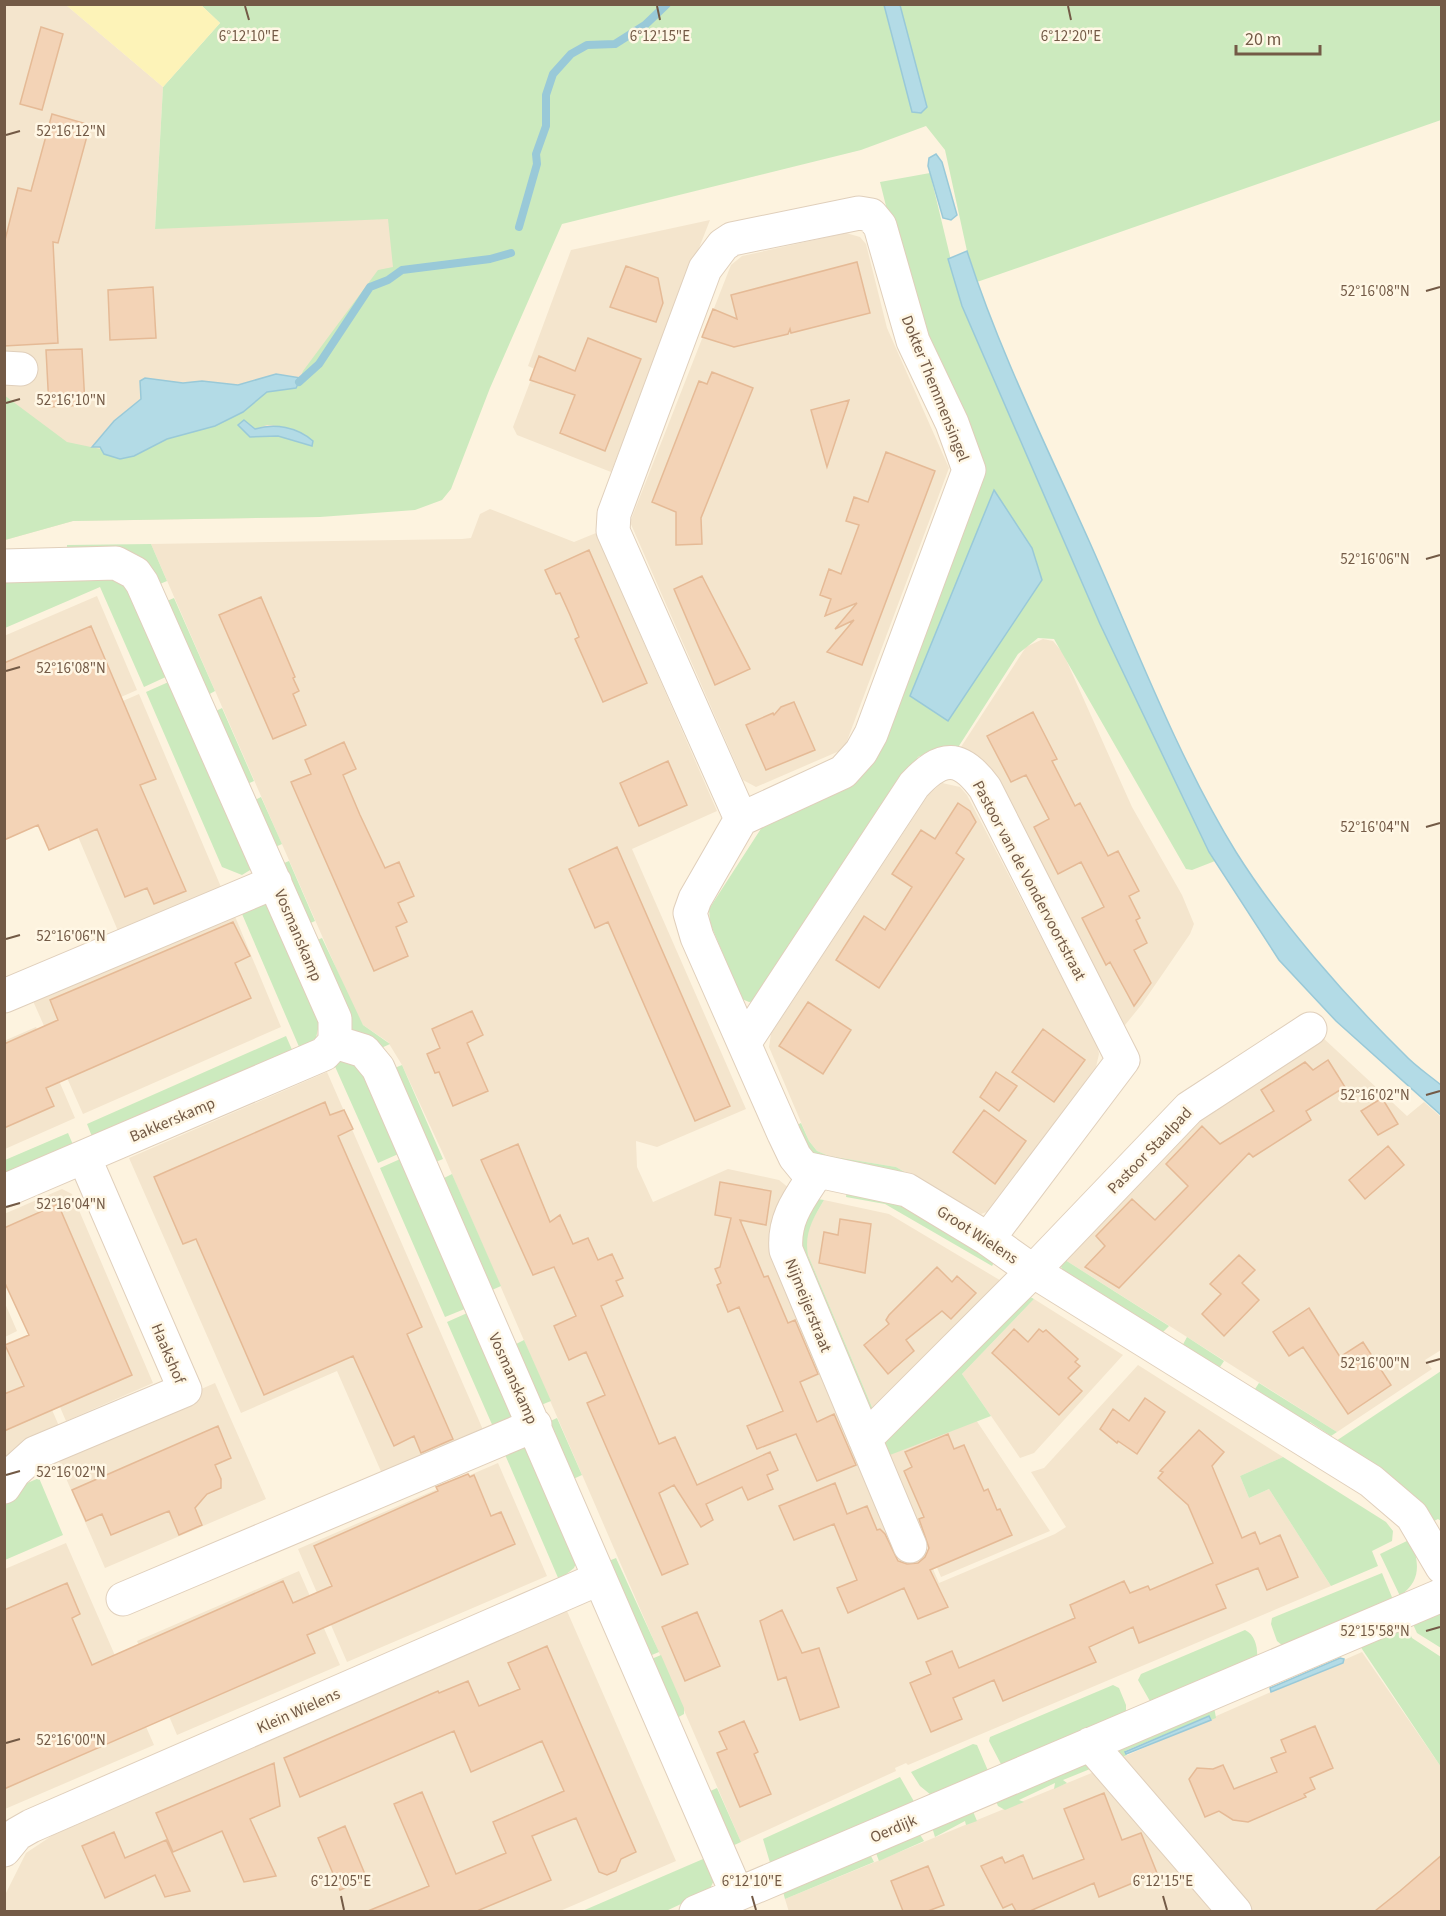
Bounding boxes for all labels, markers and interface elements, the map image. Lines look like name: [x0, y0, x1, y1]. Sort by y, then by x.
scale bar: [1236, 18, 1320, 56]
text: 6°12'10"E: [219, 26, 279, 47]
text: 6°12'15"E: [630, 26, 690, 47]
text: 6°12'20"E: [1041, 26, 1101, 47]
text: 20 m: [1245, 27, 1281, 52]
text: 52°16'12"N: [36, 121, 106, 142]
text: 52°16'08"N: [1340, 281, 1410, 302]
street label: Dokter Themmensingel: [896, 312, 974, 465]
text: 52°16'10"N: [36, 390, 106, 411]
text: 52°16'06"N: [1340, 549, 1410, 570]
text: 52°16'08"N: [36, 658, 106, 679]
street label: Pastoor van de Vondervoortstraat: [967, 777, 1092, 985]
text: 52°16'04"N: [1340, 817, 1410, 838]
street label: Vosmanskamp: [269, 886, 327, 985]
text: 52°16'06"N: [36, 926, 106, 947]
text: 52°16'02"N: [1340, 1085, 1410, 1106]
street label: Bakkerskamp: [126, 1092, 219, 1148]
street label: Pastoor Staalpad: [1103, 1102, 1197, 1199]
text: 52°16'04"N: [36, 1194, 106, 1215]
street label: Groot Wielens: [933, 1200, 1023, 1270]
street label: Nijmeijerstraat: [779, 1255, 837, 1356]
street label: Haakshof: [146, 1320, 191, 1388]
street label: Vosmanskamp: [483, 1329, 543, 1428]
text: 52°16'00"N: [1340, 1353, 1410, 1374]
text: 52°16'02"N: [36, 1462, 106, 1483]
text: 52°15'58"N: [1340, 1621, 1410, 1642]
street label: Klein Wielens: [253, 1683, 344, 1739]
text: 52°16'00"N: [36, 1730, 106, 1751]
street label: Oerdijk: [867, 1809, 920, 1849]
text: 6°12'05"E: [311, 1871, 371, 1892]
text: 6°12'10"E: [722, 1871, 782, 1892]
text: 6°12'15"E: [1133, 1871, 1193, 1892]

